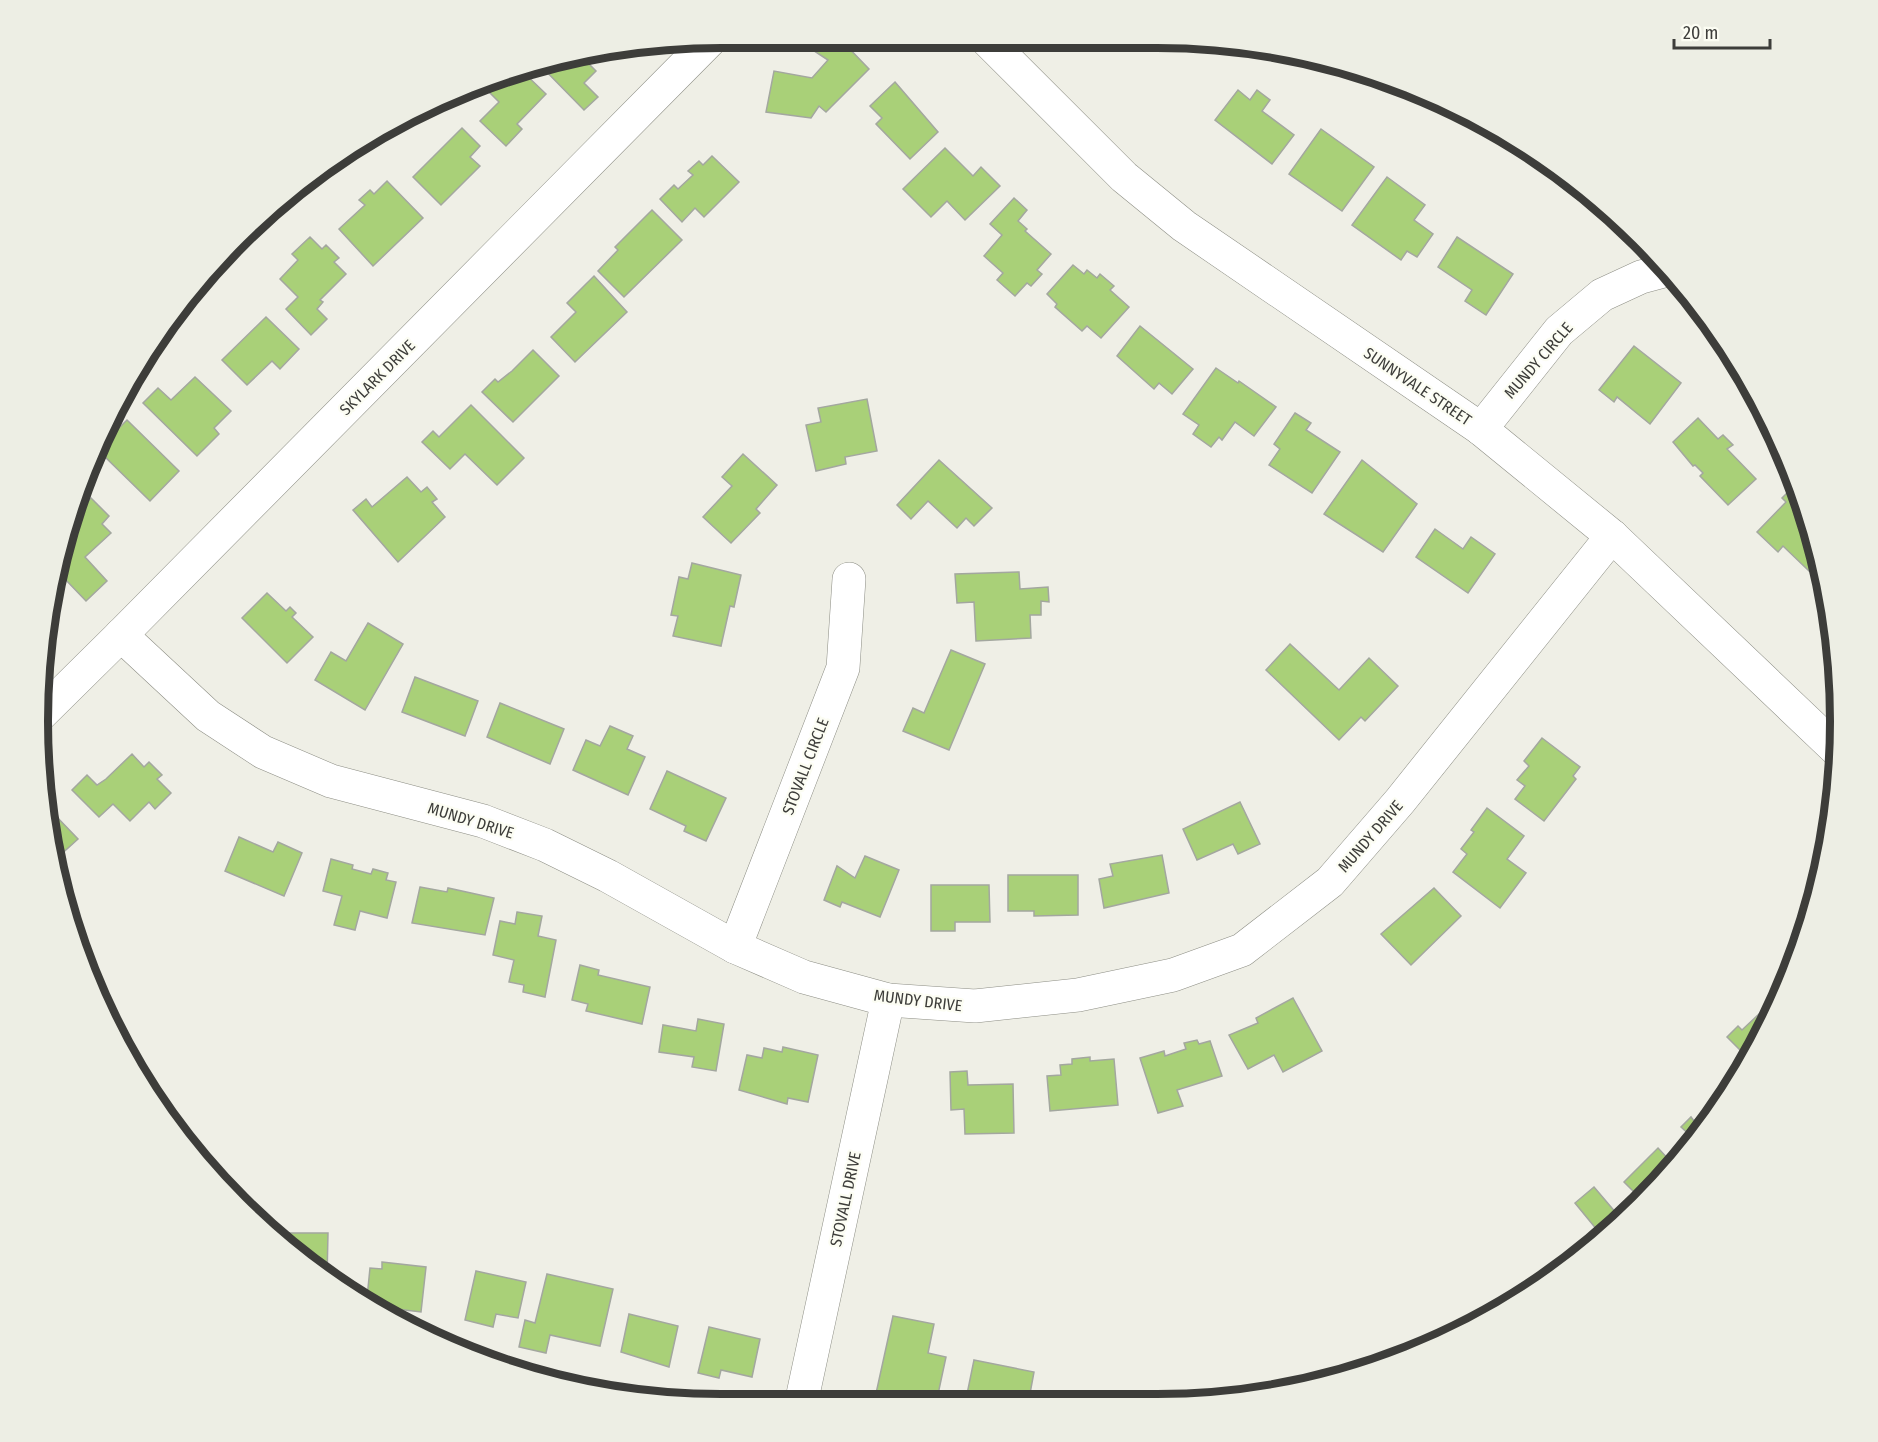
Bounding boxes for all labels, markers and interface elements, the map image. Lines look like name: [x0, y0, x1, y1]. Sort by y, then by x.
scale bar: [1674, 12, 1770, 50]
text: 20 m: [1683, 22, 1718, 44]
street label: MUNDY CIRCLE: [1500, 318, 1577, 402]
street label: SKYLARK DRIVE: [336, 336, 419, 419]
street label: SUNNYVALE STREET: [1360, 343, 1476, 430]
street label: STOVALL CIRCLE: [778, 715, 833, 817]
street label: MUNDY DRIVE: [1334, 797, 1407, 876]
street label: MUNDY DRIVE: [426, 798, 516, 843]
street label: MUNDY DRIVE: [873, 986, 963, 1015]
street label: STOVALL DRIVE: [826, 1150, 865, 1248]

